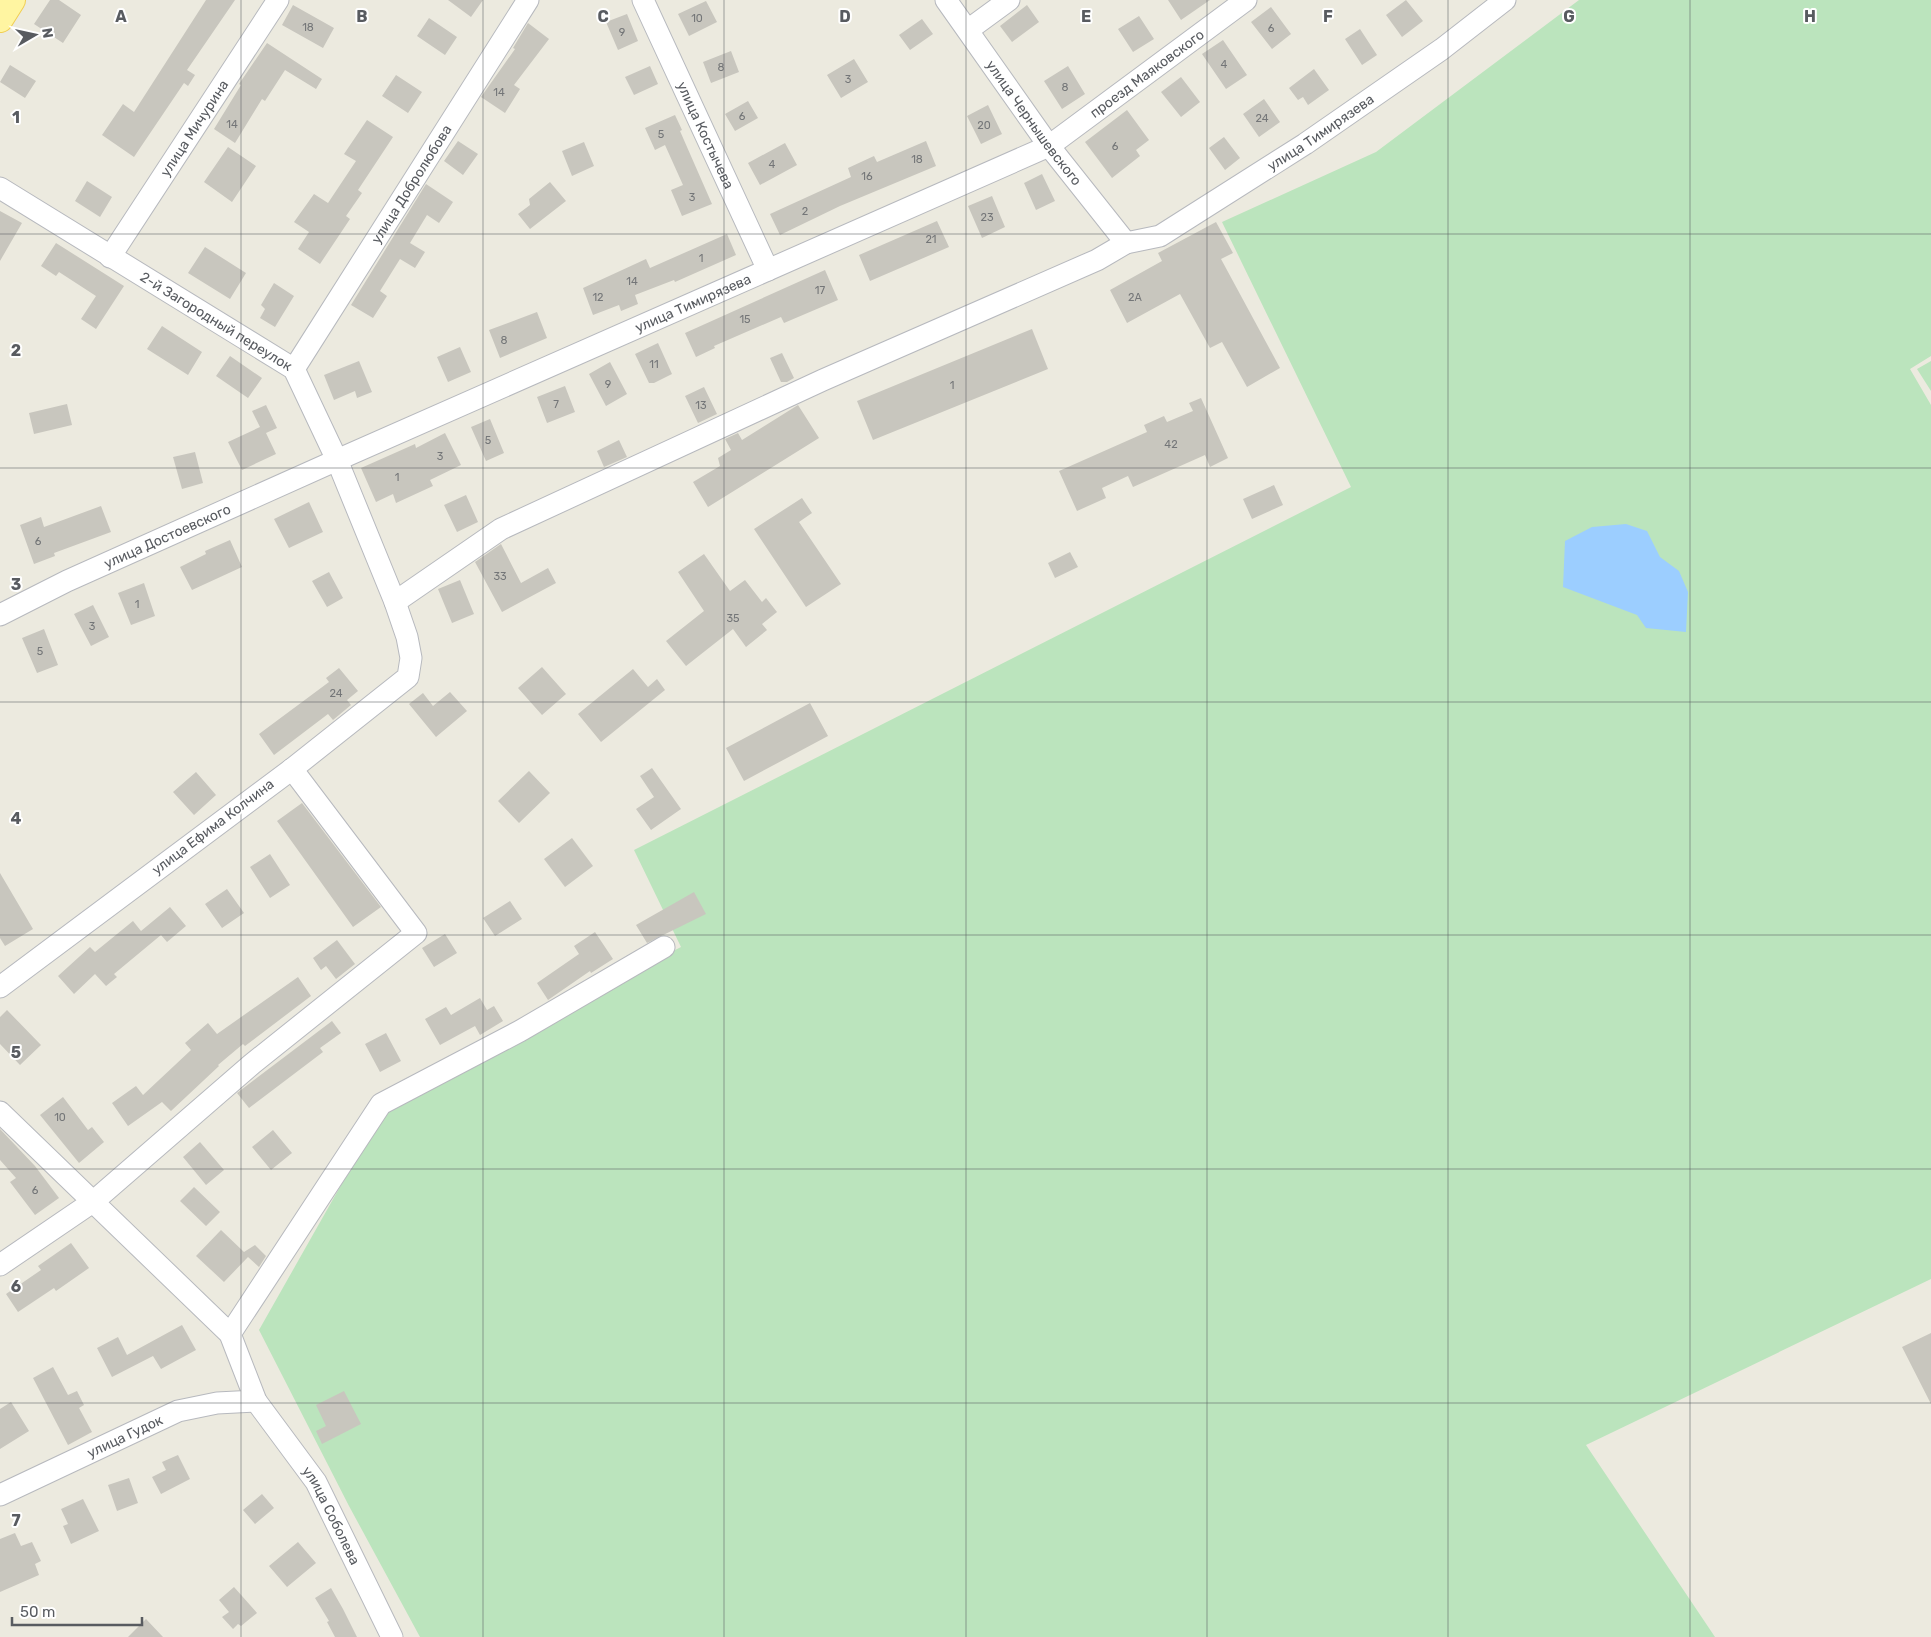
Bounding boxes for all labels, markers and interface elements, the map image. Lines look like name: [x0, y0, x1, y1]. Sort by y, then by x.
text: A: [115, 7, 127, 26]
text: B: [356, 7, 368, 26]
text: C: [597, 7, 609, 26]
text: D: [839, 7, 851, 26]
text: E: [1081, 7, 1091, 26]
text: F: [1323, 7, 1333, 26]
text: G: [1563, 7, 1575, 26]
text: H: [1804, 7, 1816, 26]
north arrow: [10, 10, 60, 60]
house number: 10: [691, 12, 703, 25]
house number: 18: [302, 21, 314, 34]
house number: 6: [1268, 22, 1275, 35]
house number: 9: [619, 26, 625, 39]
street label: проезд Маяковского: [1086, 26, 1207, 121]
text: N: [38, 27, 57, 39]
street label: улица Чернышевского: [983, 57, 1085, 189]
house number: 4: [1221, 58, 1228, 71]
house number: 8: [718, 61, 725, 74]
house number: 3: [845, 73, 852, 86]
street label: улица Мичурина: [157, 77, 232, 180]
street label: улица Костычева: [673, 79, 738, 192]
house number: 8: [1062, 81, 1069, 94]
house number: 14: [493, 86, 505, 99]
street label: улица Тимирязева: [1264, 90, 1377, 174]
text: 1: [12, 108, 20, 127]
house number: 6: [739, 110, 746, 123]
house number: 24: [1255, 112, 1269, 125]
house number: 14: [226, 118, 238, 131]
house number: 20: [977, 119, 991, 132]
street label: улица Добролюбова: [367, 122, 455, 247]
house number: 5: [658, 128, 665, 141]
house number: 6: [1112, 140, 1119, 153]
house number: 18: [911, 153, 923, 166]
house number: 4: [769, 158, 776, 171]
house number: 16: [861, 170, 873, 183]
house number: 3: [689, 191, 696, 204]
house number: 2: [802, 205, 808, 218]
house number: 23: [980, 211, 994, 224]
house number: 21: [925, 233, 937, 246]
house number: 1: [699, 252, 703, 265]
street label: 2-й Загородный переулок: [137, 268, 296, 375]
street label: улица Тимирязева: [632, 270, 754, 336]
house number: 14: [626, 275, 638, 288]
house number: 17: [815, 284, 826, 297]
house number: 12: [592, 291, 604, 304]
house number: 2А: [1128, 291, 1143, 304]
house number: 15: [739, 313, 751, 326]
house number: 8: [501, 334, 508, 347]
text: 2: [11, 341, 21, 360]
house number: 11: [649, 358, 659, 371]
house number: 9: [605, 378, 611, 391]
house number: 1: [950, 379, 954, 392]
house number: 7: [553, 398, 559, 411]
house number: 13: [695, 399, 707, 412]
house number: 5: [485, 434, 492, 447]
house number: 42: [1164, 438, 1178, 451]
house number: 3: [437, 450, 444, 463]
house number: 1: [395, 471, 399, 484]
street label: улица Достоевского: [101, 500, 233, 572]
house number: 6: [35, 535, 42, 548]
house number: 33: [493, 570, 507, 583]
text: 3: [11, 575, 21, 594]
house number: 1: [135, 598, 139, 611]
house number: 35: [726, 612, 740, 625]
house number: 3: [89, 620, 96, 633]
house number: 5: [37, 645, 44, 658]
house number: 24: [329, 687, 343, 700]
street label: улица Ефима Колчина: [149, 776, 277, 878]
text: 4: [11, 809, 22, 828]
text: 5: [11, 1043, 21, 1062]
house number: 10: [54, 1111, 66, 1124]
house number: 6: [32, 1184, 39, 1197]
text: 6: [11, 1277, 21, 1296]
street label: улица Гудок: [84, 1411, 166, 1461]
street label: улица Соболева: [299, 1463, 364, 1567]
text: 7: [11, 1511, 21, 1530]
scale bar: [12, 1594, 142, 1626]
text: 50 m: [20, 1603, 55, 1621]

